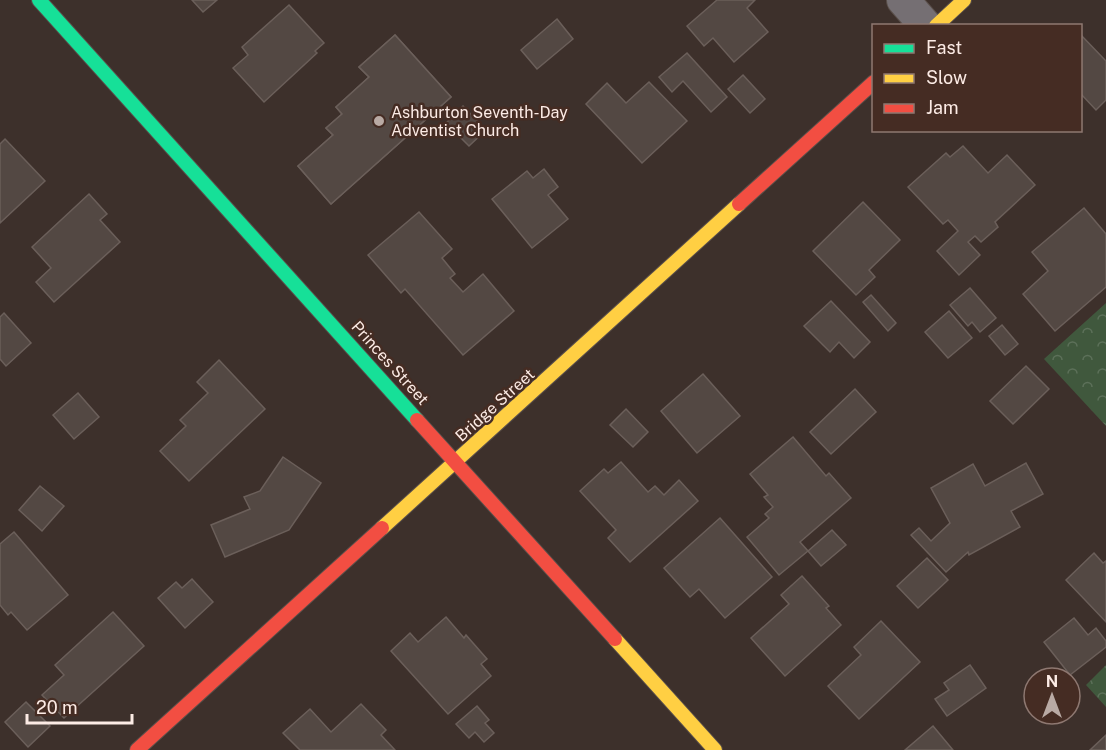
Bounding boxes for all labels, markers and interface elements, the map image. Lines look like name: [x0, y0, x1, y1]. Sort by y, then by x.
legend: [872, 24, 1082, 132]
text: Fast: [926, 37, 962, 58]
text: Slow: [926, 67, 967, 88]
text: Jam: [926, 97, 959, 118]
place label: Ashburton Seventh-Day Adventist Church: [391, 103, 568, 140]
marker: Ashburton Seventh-Day Adventist Church: [372, 114, 386, 128]
street label: Princes Street: [347, 317, 433, 409]
street label: Bridge Street: [452, 365, 538, 445]
north arrow: [1022, 666, 1082, 726]
text: N: [1046, 672, 1058, 691]
scale bar: [27, 687, 132, 725]
text: 20 m: [36, 697, 78, 718]

